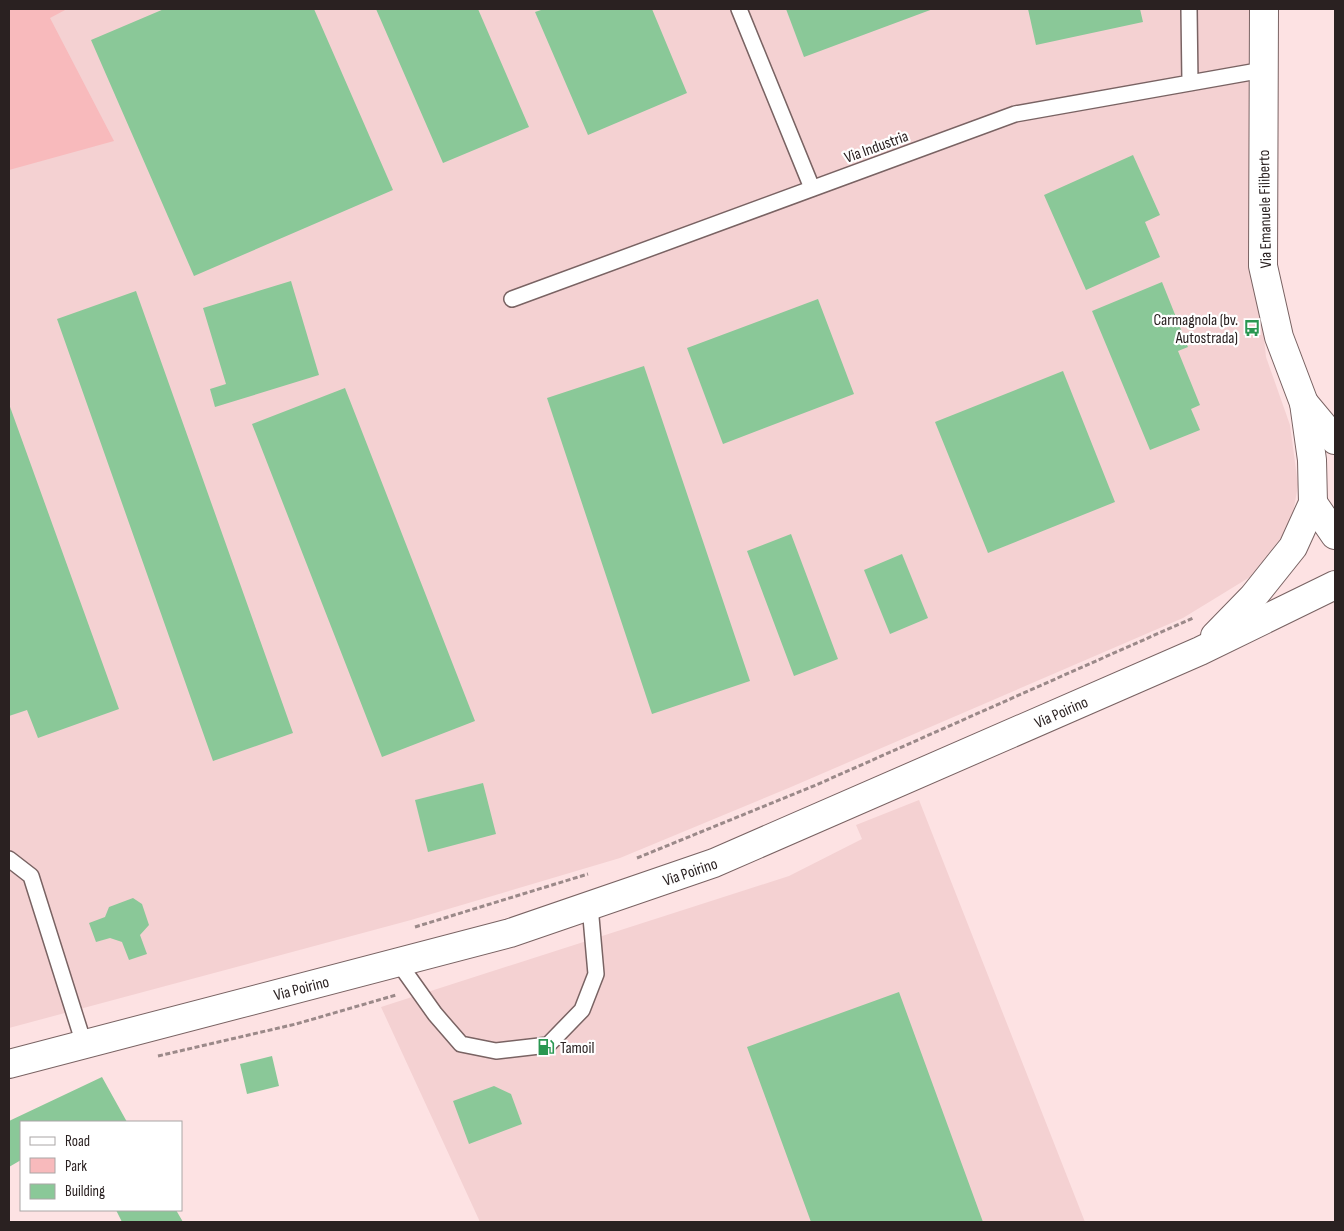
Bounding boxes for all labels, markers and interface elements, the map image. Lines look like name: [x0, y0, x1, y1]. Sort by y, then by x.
street label: Via Industria: [842, 127, 911, 168]
street label: Via Emanuele Filiberto: [1255, 149, 1276, 268]
place label: Carmagnola (bv. Autostrada): [1154, 311, 1238, 348]
bus stop icon: Carmagnola (bv. Autostrada): [1242, 318, 1262, 338]
street label: Via Poirino: [1032, 693, 1091, 733]
street label: Via Poirino: [661, 855, 720, 891]
street label: Via Poirino: [272, 973, 331, 1005]
fuel station icon: Tamoil: [536, 1037, 556, 1057]
place label: Tamoil: [560, 1039, 594, 1058]
legend: [20, 1121, 182, 1211]
text: Road: [65, 1132, 90, 1151]
text: Park: [65, 1157, 87, 1176]
text: Building: [65, 1182, 105, 1201]

